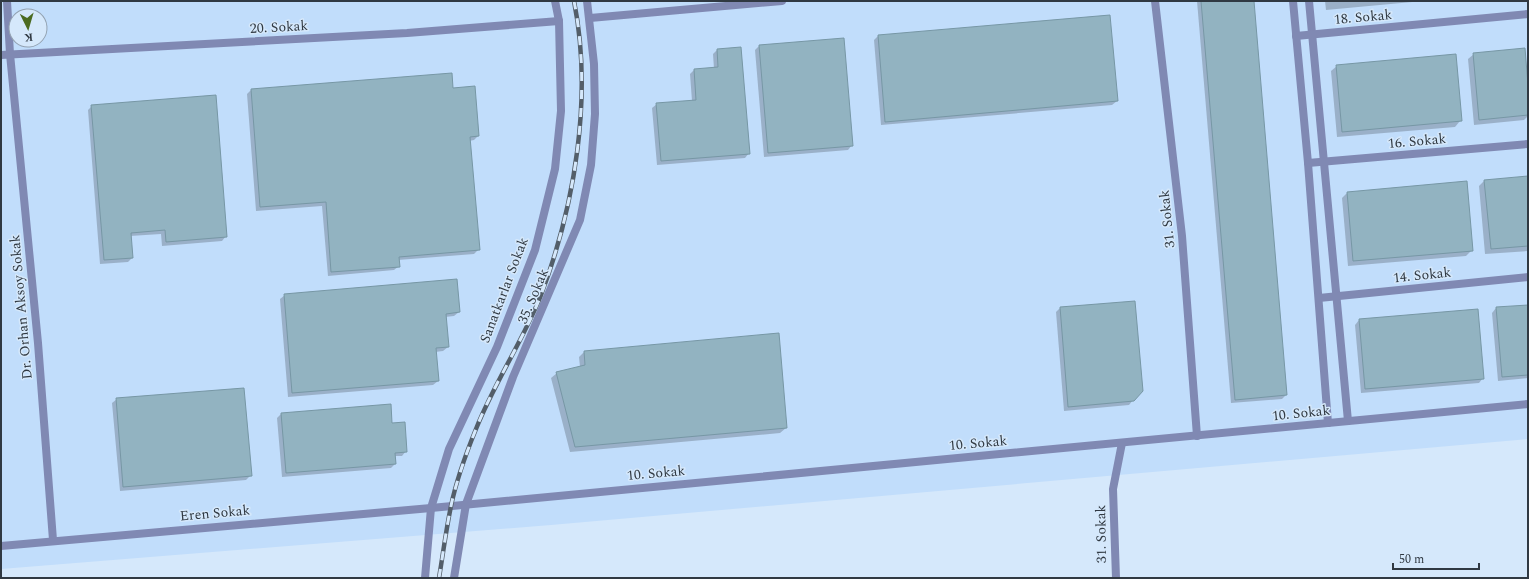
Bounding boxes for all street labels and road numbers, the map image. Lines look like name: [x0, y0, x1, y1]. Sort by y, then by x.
street label: 18. Sokak: [1333, 4, 1393, 30]
street label: 20. Sokak: [249, 15, 309, 39]
street label: 16. Sokak: [1387, 128, 1447, 154]
street label: 31. Sokak: [1153, 189, 1180, 249]
street label: Dr. Orhan Aksoy Sokak: [4, 234, 38, 380]
street label: Sanatkarlar Sokak: [474, 234, 534, 346]
street label: 14. Sokak: [1392, 261, 1452, 288]
street label: 35. Sokak: [512, 265, 554, 327]
street label: 10. Sokak: [1271, 399, 1331, 426]
street label: 10. Sokak: [948, 430, 1008, 456]
street label: 10. Sokak: [626, 460, 686, 486]
street label: Eren Sokak: [179, 499, 251, 527]
street label: 31. Sokak: [1090, 504, 1112, 563]

